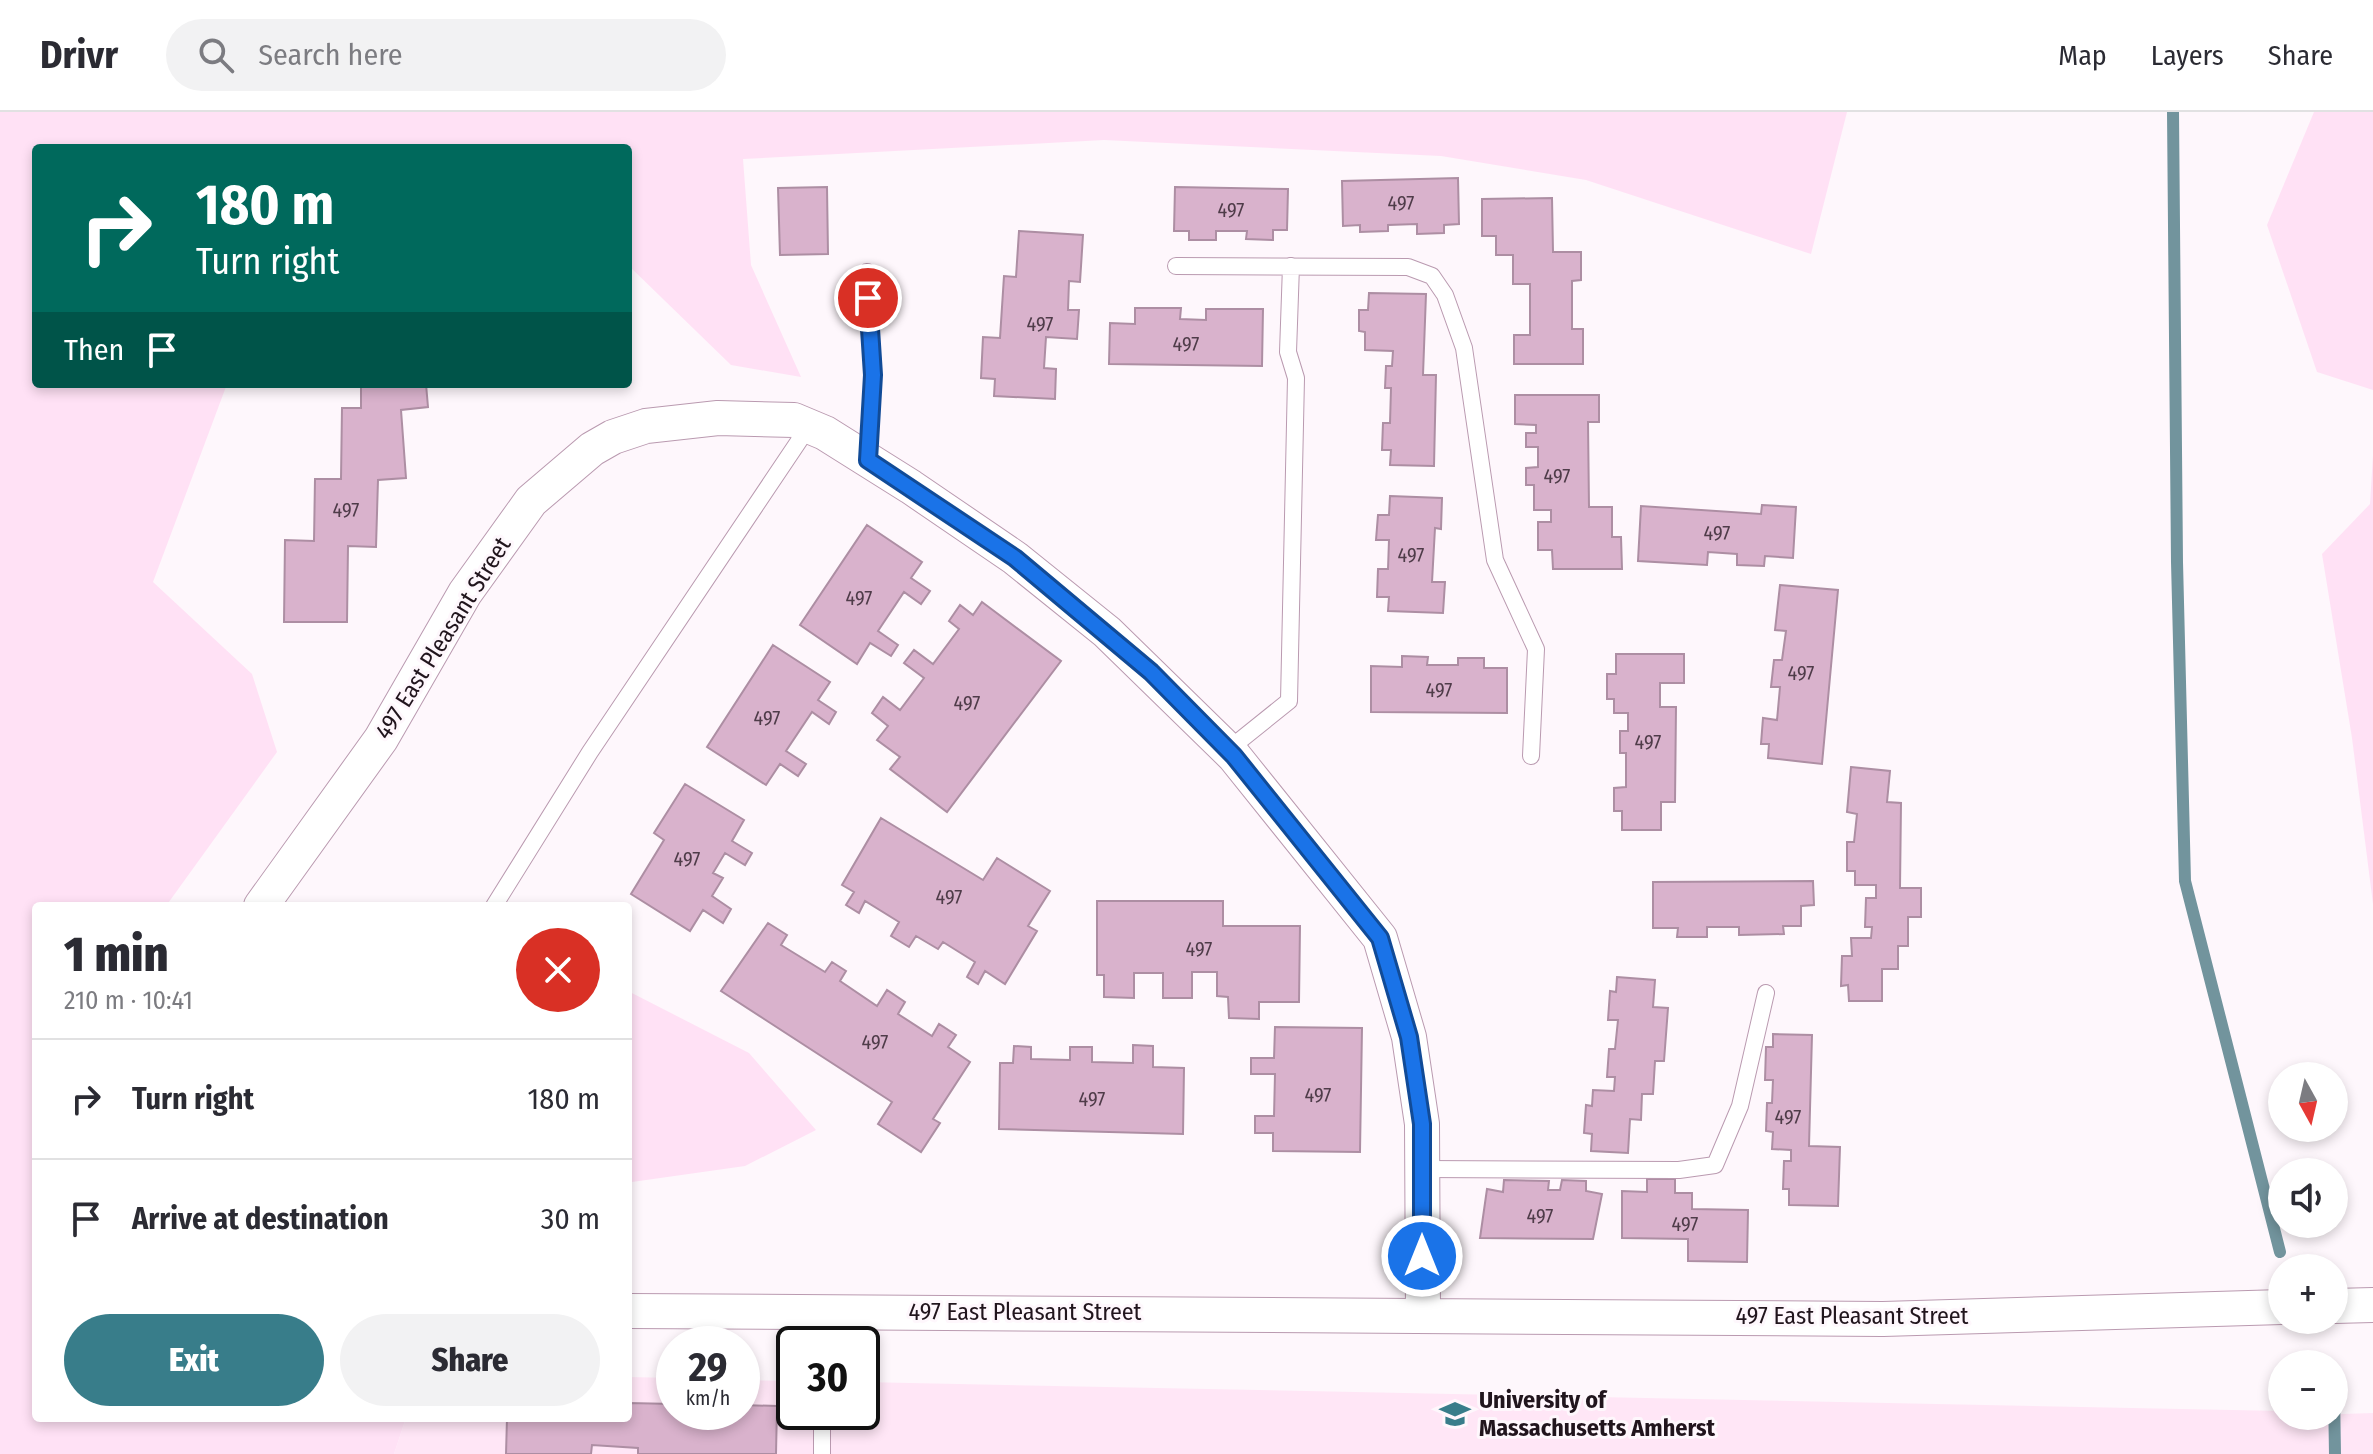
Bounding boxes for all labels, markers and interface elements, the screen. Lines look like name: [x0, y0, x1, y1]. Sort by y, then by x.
search box: [166, 19, 726, 91]
text: Drivr: [40, 32, 118, 78]
icon: search: [194, 33, 238, 77]
text: Search here: [258, 37, 403, 73]
text: Map: [2058, 39, 2107, 72]
text: Layers: [2151, 39, 2224, 72]
text: Share: [2268, 39, 2333, 72]
text: 180 m: [196, 172, 334, 239]
icon: right: [64, 176, 168, 280]
house number: 497: [1388, 191, 1414, 215]
house number: 497: [1218, 198, 1244, 222]
text: Turn right: [196, 240, 339, 284]
pin: [834, 264, 902, 332]
icon: arrive: [846, 276, 890, 320]
house number: 497: [1027, 312, 1053, 336]
icon: arrive: [140, 328, 184, 372]
text: Then: [64, 332, 124, 368]
house number: 497: [1173, 332, 1199, 356]
house number: 497: [1544, 464, 1570, 488]
house number: 497: [333, 498, 359, 522]
house number: 497: [1704, 521, 1730, 545]
street label: 497 East Pleasant Street: [369, 532, 517, 744]
house number: 497: [1398, 543, 1424, 567]
house number: 497: [846, 586, 872, 610]
house number: 497: [1788, 661, 1814, 685]
house number: 497: [1426, 678, 1452, 702]
house number: 497: [954, 691, 980, 715]
house number: 497: [754, 706, 780, 730]
house number: 497: [1635, 730, 1661, 754]
house number: 497: [674, 847, 700, 871]
house number: 497: [936, 885, 962, 909]
text: 1 min: [64, 926, 168, 984]
button: close: [516, 928, 600, 1012]
house number: 497: [1186, 937, 1212, 961]
text: 210 m · 10:41: [64, 985, 193, 1016]
house number: 497: [862, 1030, 888, 1054]
north arrow: [2268, 1062, 2348, 1142]
map controls: [2268, 1062, 2348, 1430]
icon: right: [64, 1077, 108, 1121]
text: Turn right: [132, 1081, 254, 1117]
text: 180 m: [528, 1081, 600, 1117]
house number: 497: [1305, 1083, 1331, 1107]
house number: 497: [1079, 1087, 1105, 1111]
house number: 497: [1775, 1105, 1801, 1129]
button: sound: [2268, 1158, 2348, 1238]
icon: arrive: [64, 1197, 108, 1241]
text: Arrive at destination: [132, 1201, 389, 1237]
text: 30 m: [541, 1201, 600, 1237]
house number: 497: [1527, 1204, 1553, 1228]
house number: 497: [1672, 1212, 1698, 1236]
position arrow: [1380, 1214, 1464, 1298]
button: +: [2268, 1254, 2348, 1334]
street label: 497 East Pleasant Street: [909, 1298, 1142, 1326]
street label: 497 East Pleasant Street: [1736, 1302, 1969, 1330]
button: Exit: [64, 1314, 324, 1406]
button: Share: [340, 1314, 600, 1406]
speed limit sign: 30: [776, 1326, 880, 1430]
text: 29: [688, 1344, 727, 1392]
button: −: [2268, 1350, 2348, 1430]
text: km/h: [686, 1386, 730, 1410]
place label: University of Massachusetts Amherst: [1479, 1386, 1715, 1442]
school or university icon: University of Massachusetts Amherst: [1438, 1397, 1472, 1431]

